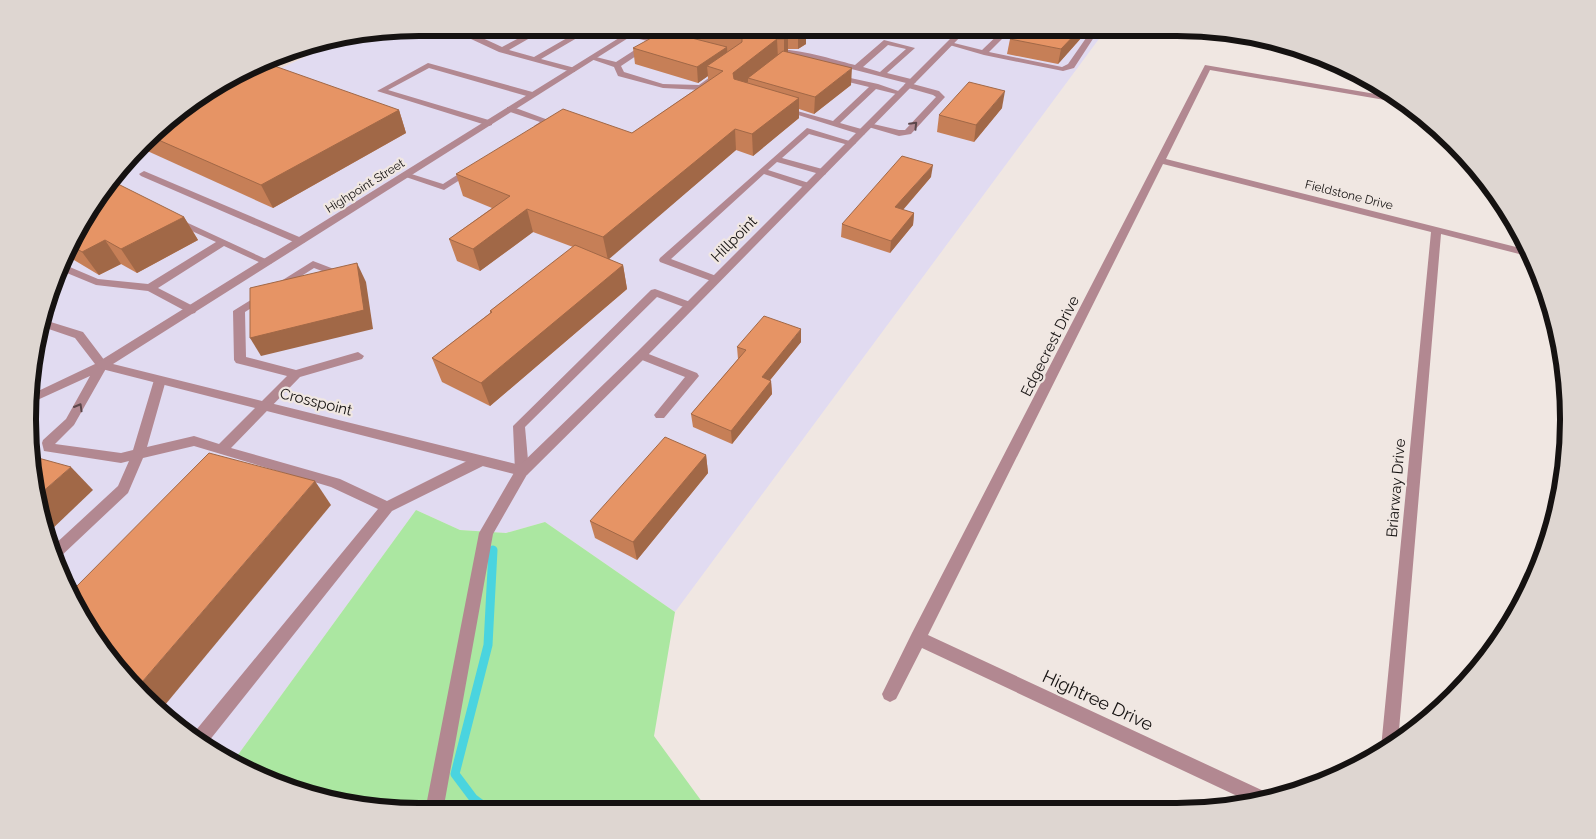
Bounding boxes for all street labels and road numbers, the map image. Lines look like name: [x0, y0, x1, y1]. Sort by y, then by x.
street label: Highpoint Street: [323, 156, 407, 216]
street label: Fieldstone Drive: [1304, 177, 1394, 213]
street label: Hillpoint: [707, 212, 761, 266]
street label: Edgecrest Drive: [1017, 293, 1083, 399]
street label: Crosspoint: [278, 384, 354, 420]
street label: Briarway Drive: [1383, 438, 1409, 538]
street label: Hightree Drive: [1039, 665, 1157, 735]

